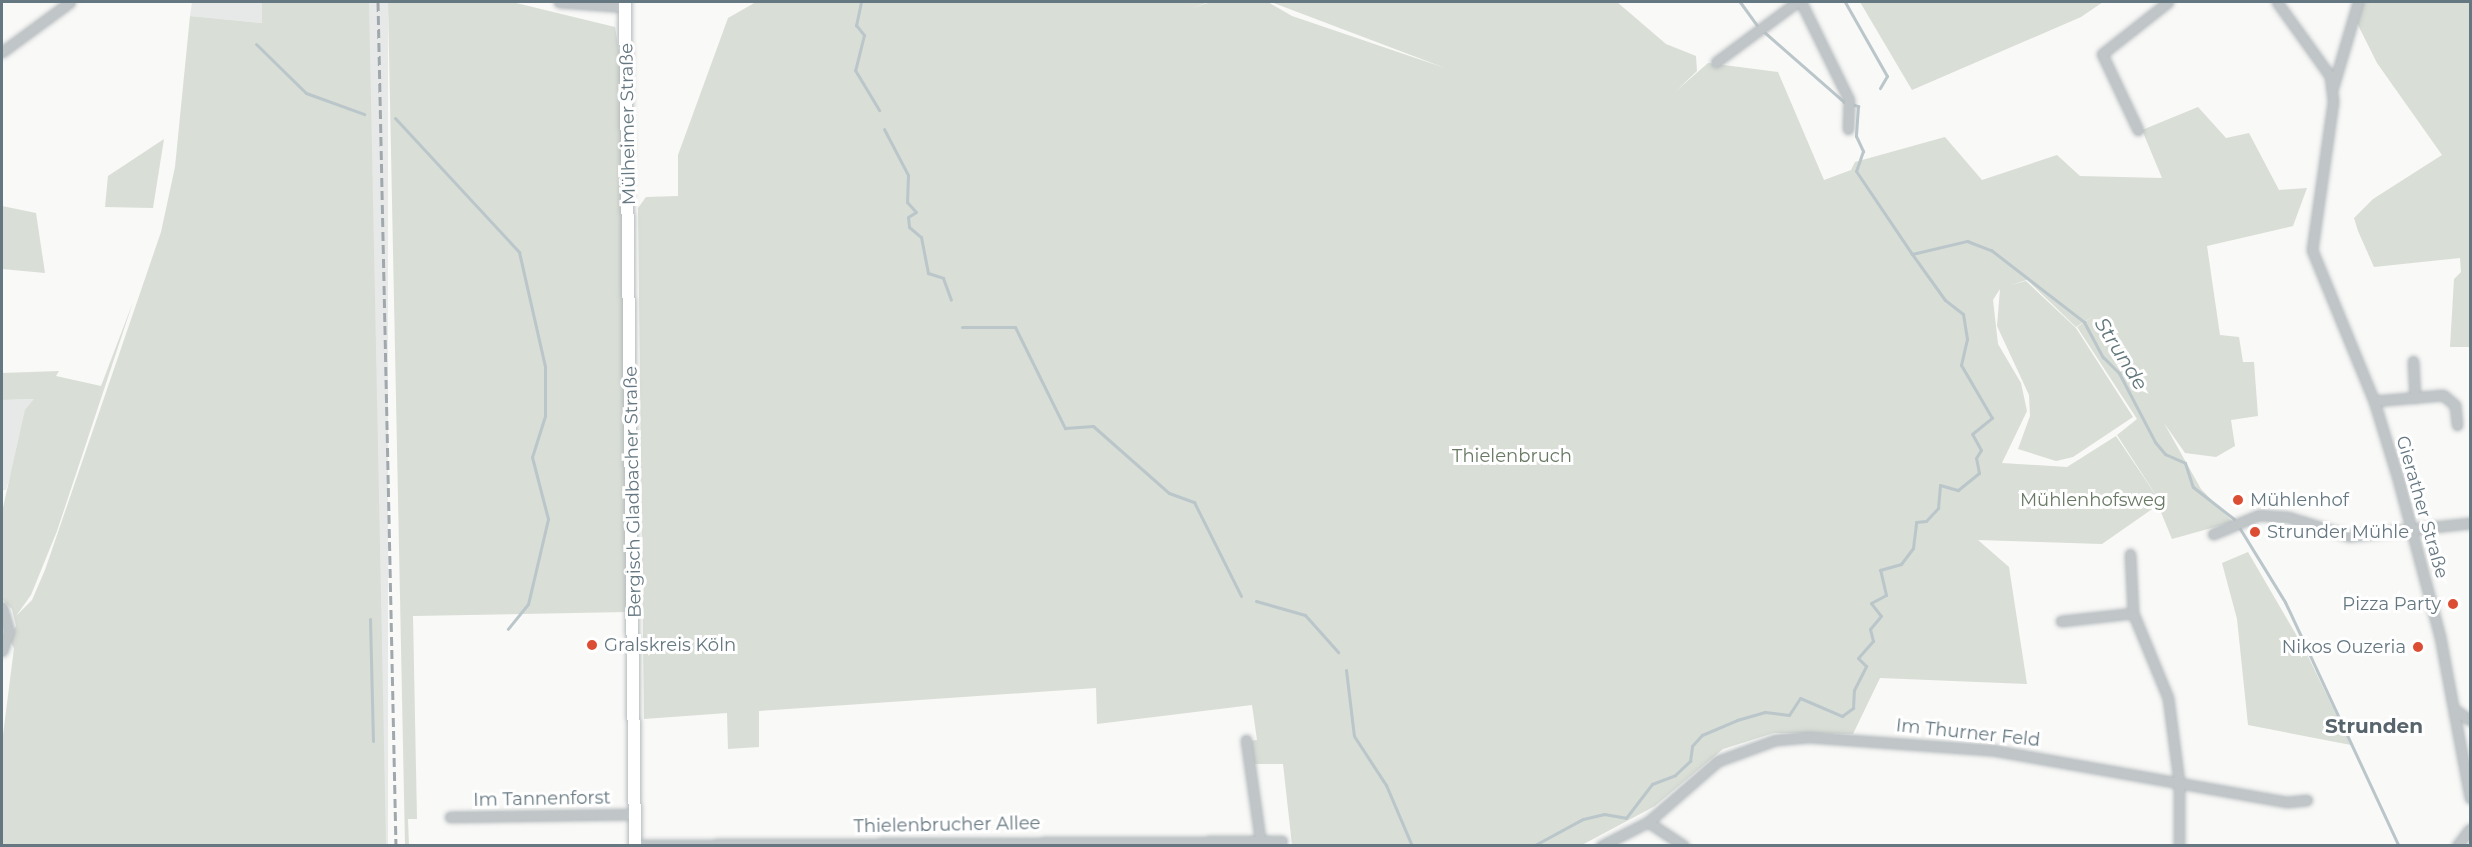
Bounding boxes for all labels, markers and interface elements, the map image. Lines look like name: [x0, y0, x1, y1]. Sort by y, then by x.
street label: Mülheimer Straße: [616, 43, 640, 205]
water label: Strunde: [2089, 313, 2153, 395]
street label: Bergisch Gladbacher Straße: [620, 366, 646, 618]
street label: Gierather Straße: [2391, 433, 2453, 581]
park label: Thielenbruch: [1452, 445, 1572, 467]
park label: Mühlenhofsweg: [2020, 489, 2166, 511]
place label: Mühlenhof: [2250, 489, 2349, 511]
marker: Mühlenhof: [2231, 493, 2245, 507]
place label: Strunder Mühle: [2267, 521, 2409, 543]
marker: Strunder Mühle: [2248, 525, 2262, 539]
place label: Pizza Party: [2342, 593, 2441, 615]
marker: Pizza Party: [2446, 597, 2460, 611]
place label: Gralskreis Köln: [604, 634, 736, 656]
place label: Nikos Ouzeria: [2282, 636, 2406, 658]
marker: Gralskreis Köln: [585, 638, 599, 652]
marker: Nikos Ouzeria: [2411, 640, 2425, 654]
district label: Strunden: [2325, 714, 2423, 738]
street label: Im Thurner Feld: [1895, 715, 2041, 751]
street label: Im Tannenforst: [473, 787, 611, 811]
street label: Thielenbrucher Allee: [853, 813, 1041, 837]

